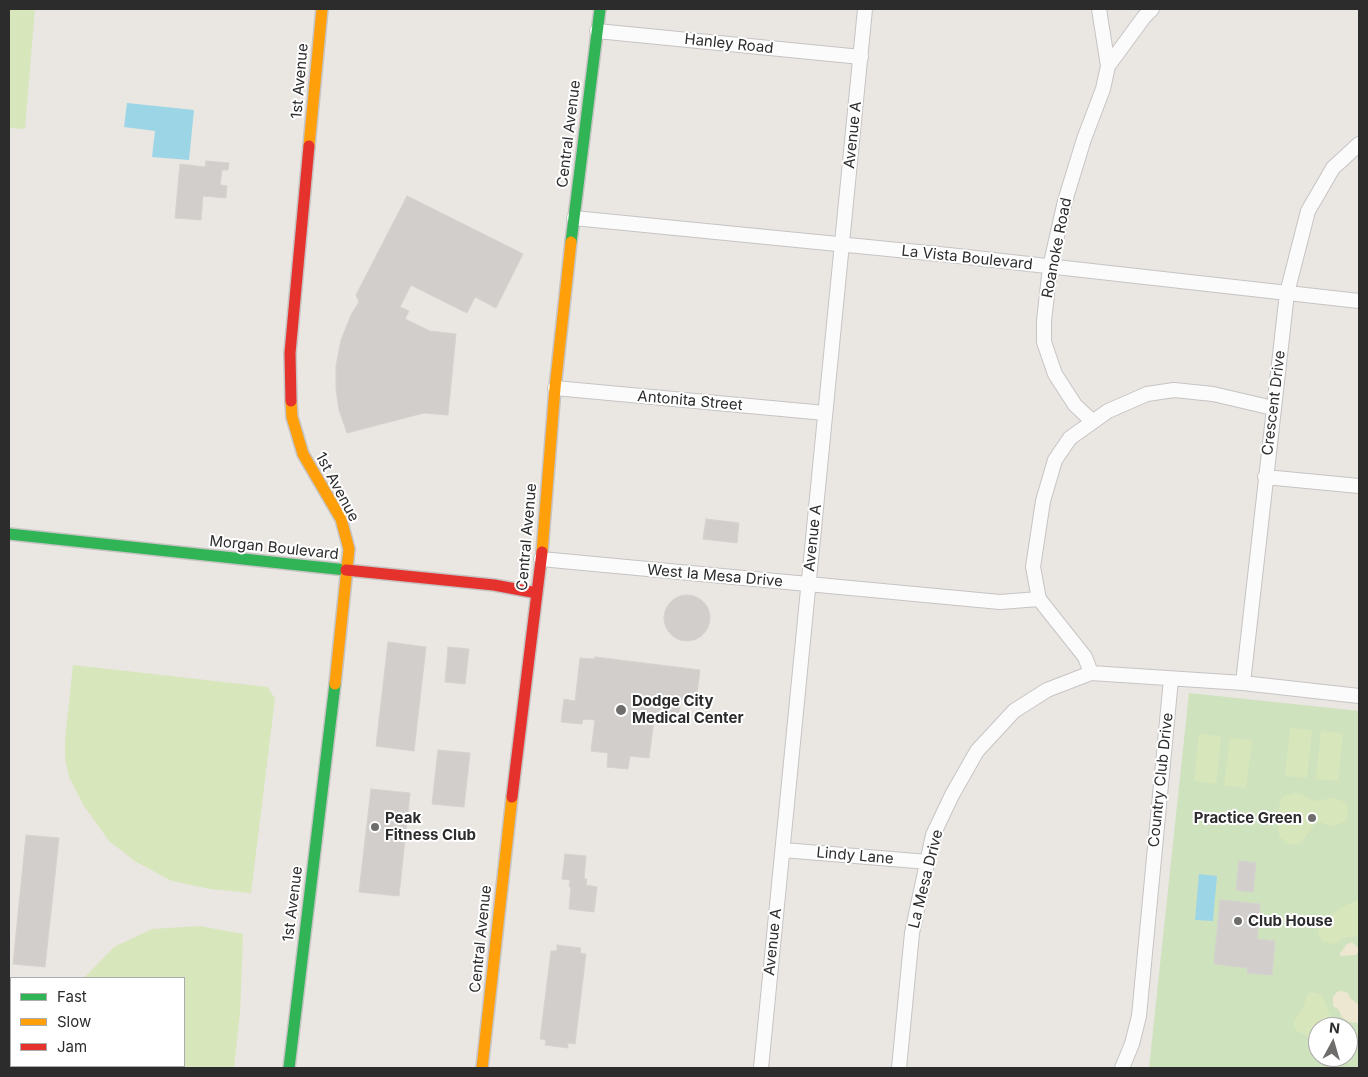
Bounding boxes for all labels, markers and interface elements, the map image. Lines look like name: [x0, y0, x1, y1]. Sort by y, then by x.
street label: Hanley Road: [684, 30, 774, 58]
street label: 1st Avenue: [288, 42, 312, 120]
street label: Central Avenue: [553, 79, 585, 189]
street label: Avenue A: [841, 101, 865, 169]
street label: Roanoke Road: [1038, 196, 1076, 300]
street label: La Vista Boulevard: [901, 242, 1033, 274]
street label: Crescent Drive: [1259, 350, 1289, 456]
street label: Antonita Street: [637, 387, 743, 415]
street label: 1st Avenue: [311, 449, 363, 525]
street label: Central Avenue: [513, 482, 541, 592]
street label: Avenue A: [801, 504, 825, 572]
street label: Morgan Boulevard: [209, 532, 339, 564]
street label: West la Mesa Drive: [646, 561, 784, 591]
place label: Dodge City Medical Center: [632, 692, 743, 727]
marker: Dodge City Medical Center: [614, 703, 628, 717]
street label: Country Club Drive: [1145, 712, 1177, 848]
place label: Peak Fitness Club: [385, 809, 476, 844]
place label: Practice Green: [1194, 809, 1302, 827]
marker: Practice Green: [1306, 812, 1318, 824]
marker: Peak Fitness Club: [369, 821, 381, 833]
street label: La Mesa Drive: [905, 828, 947, 930]
street label: Lindy Lane: [816, 844, 894, 868]
street label: 1st Avenue: [279, 865, 307, 943]
street label: Central Avenue: [466, 884, 496, 994]
street label: Avenue A: [761, 908, 785, 976]
place label: Club House: [1248, 912, 1333, 930]
marker: Club House: [1232, 915, 1244, 927]
legend: [10, 977, 185, 1067]
text: Fast: [57, 987, 87, 1006]
text: Slow: [57, 1012, 91, 1031]
north arrow: [1308, 1017, 1358, 1067]
text: N: [1328, 1019, 1341, 1037]
text: Jam: [57, 1037, 87, 1056]

